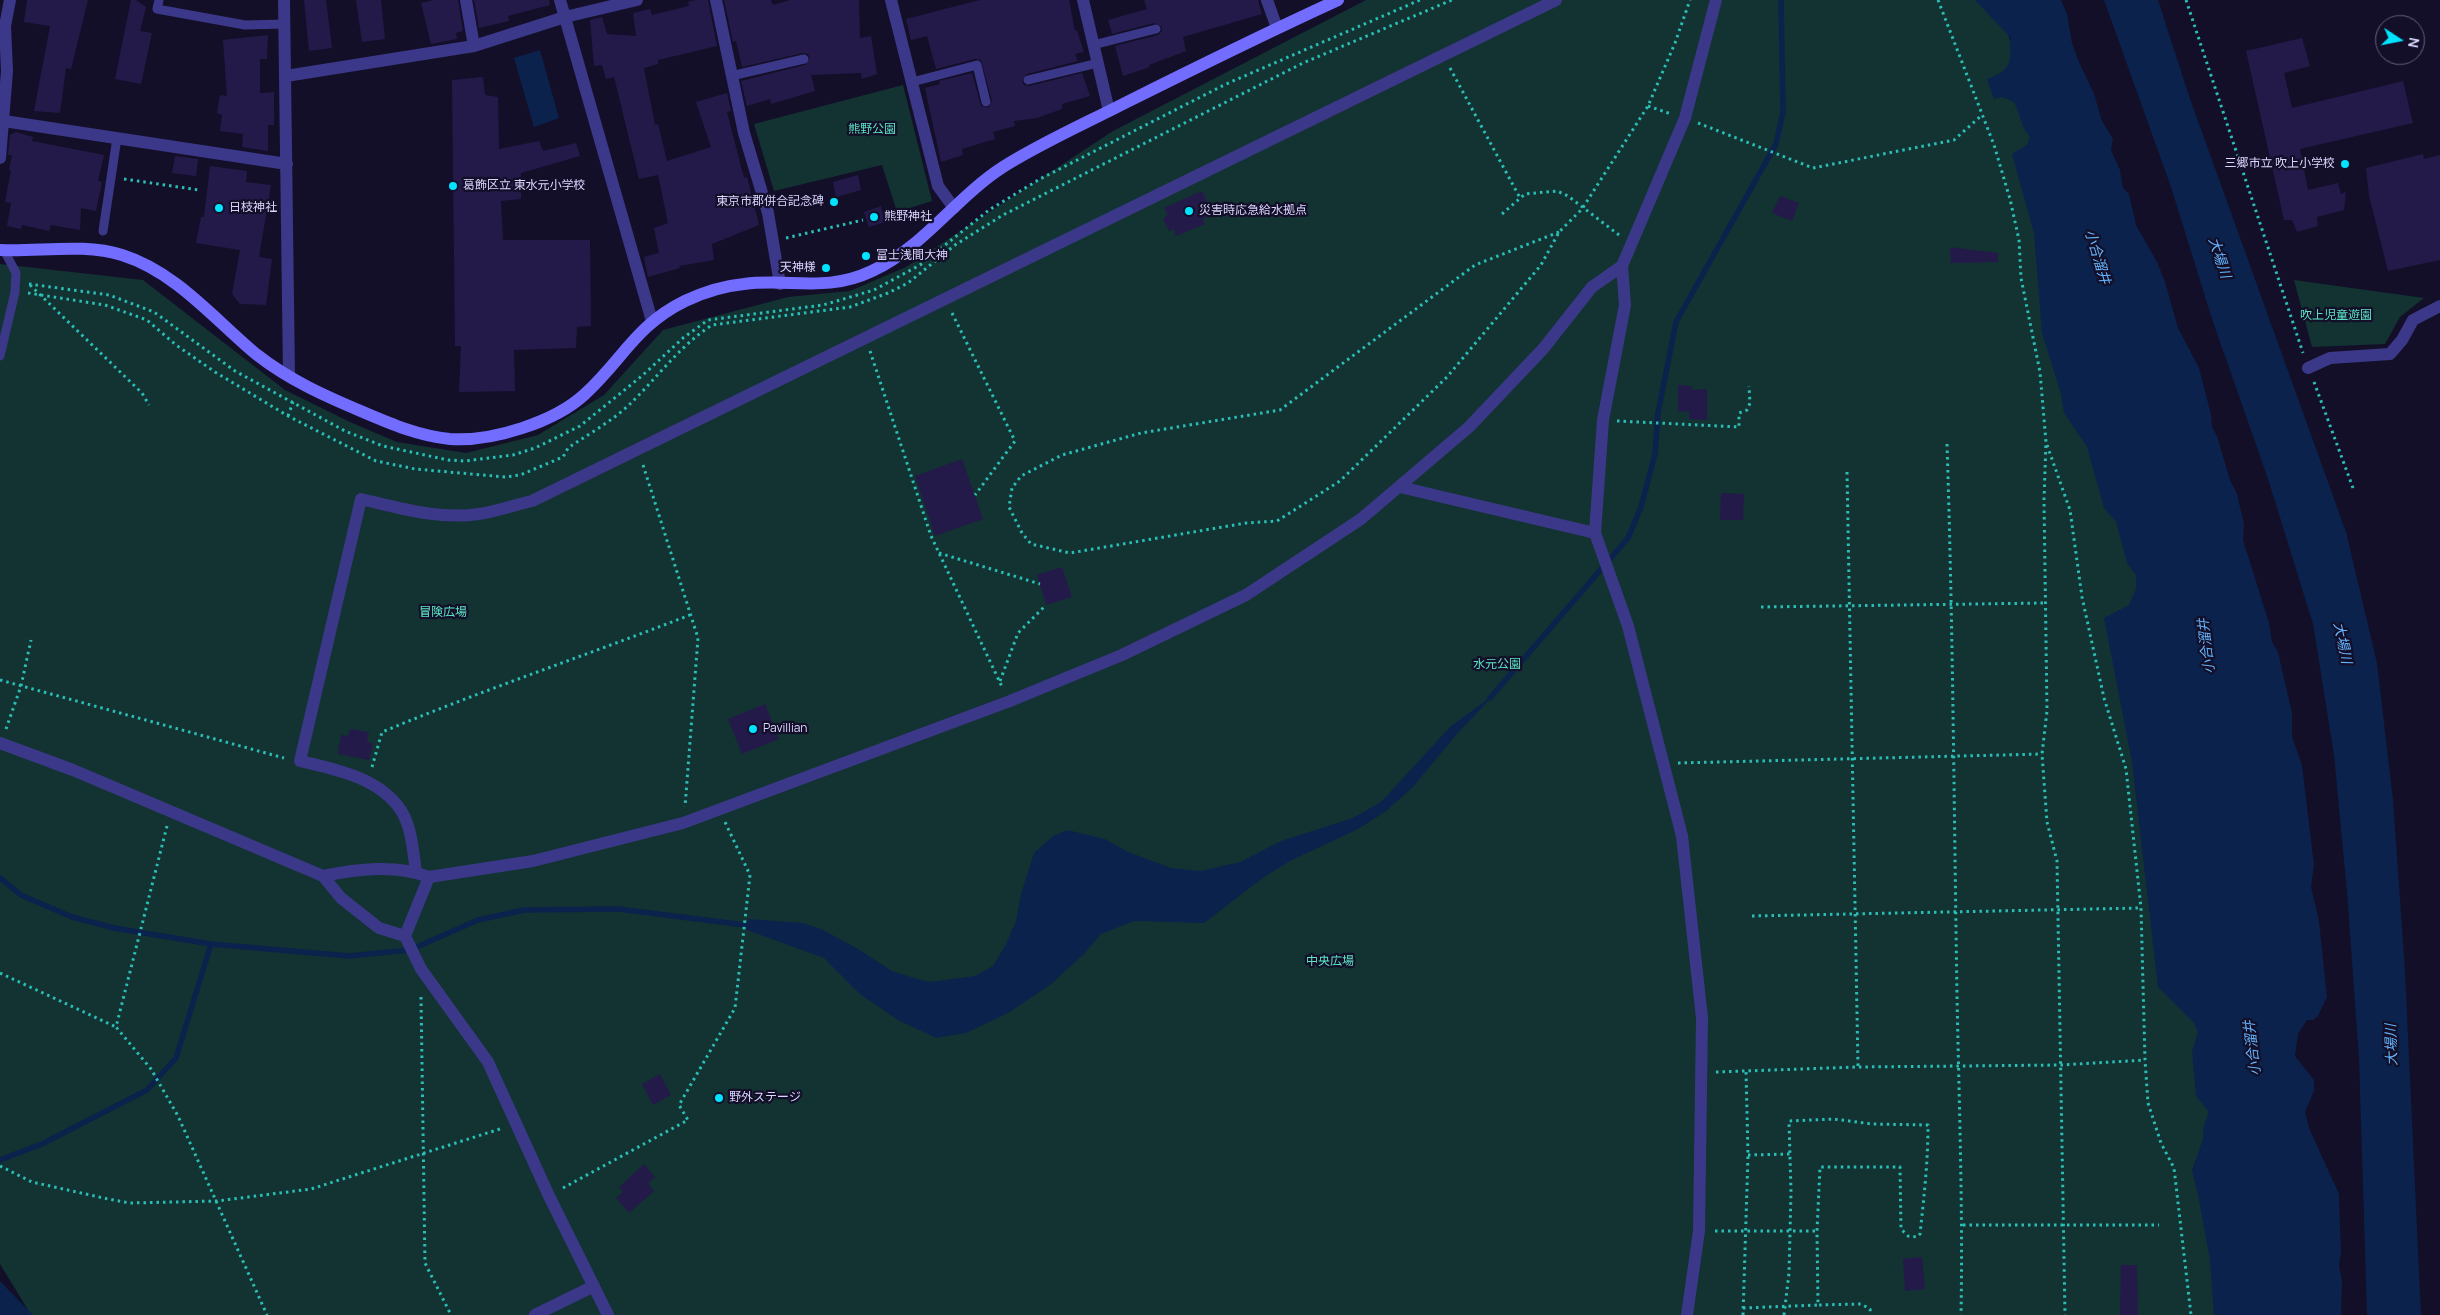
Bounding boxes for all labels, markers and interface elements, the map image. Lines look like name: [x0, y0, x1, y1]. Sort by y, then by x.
north arrow: [2375, 15, 2425, 65]
text: N: [2404, 36, 2425, 50]
park label: 熊野公園: [848, 123, 896, 137]
place label: 三郷市立 吹上小学校: [2225, 157, 2335, 171]
marker: 三郷市立 吹上小学校: [2339, 158, 2351, 170]
place label: 葛飾区立 東水元小学校: [463, 179, 585, 193]
marker: 葛飾区立 東水元小学校: [447, 180, 459, 192]
place label: 東京市郡併合記念碑: [716, 195, 824, 209]
marker: 東京市郡併合記念碑: [828, 196, 840, 208]
place label: 日枝神社: [229, 201, 277, 215]
marker: 日枝神社: [213, 202, 225, 214]
place label: 災害時応急給水拠点: [1199, 204, 1307, 218]
marker: 災害時応急給水拠点: [1183, 205, 1195, 217]
place label: 熊野神社: [884, 210, 932, 224]
marker: 熊野神社: [868, 211, 880, 223]
water label: 小合溜井: [2081, 228, 2113, 286]
water label: 大場川: [2205, 235, 2233, 281]
place label: 富士浅間大神: [876, 249, 948, 263]
marker: 富士浅間大神: [860, 250, 872, 262]
place label: 天神様: [780, 261, 816, 275]
marker: 天神様: [820, 262, 832, 274]
park label: 吹上児童遊園: [2300, 309, 2372, 323]
park label: 冒険広場: [419, 606, 467, 620]
water label: 小合溜井: [2195, 617, 2219, 675]
water label: 大場川: [2329, 621, 2355, 665]
park label: 水元公園: [1473, 658, 1521, 672]
place label: Pavillian: [763, 722, 807, 736]
marker: Pavillian: [747, 723, 759, 735]
park label: 中央広場: [1306, 955, 1354, 969]
water label: 小合溜井: [2241, 1019, 2265, 1077]
water label: 大場川: [2383, 1024, 2401, 1066]
place label: 野外ステージ: [729, 1091, 801, 1105]
marker: 野外ステージ: [713, 1092, 725, 1104]

